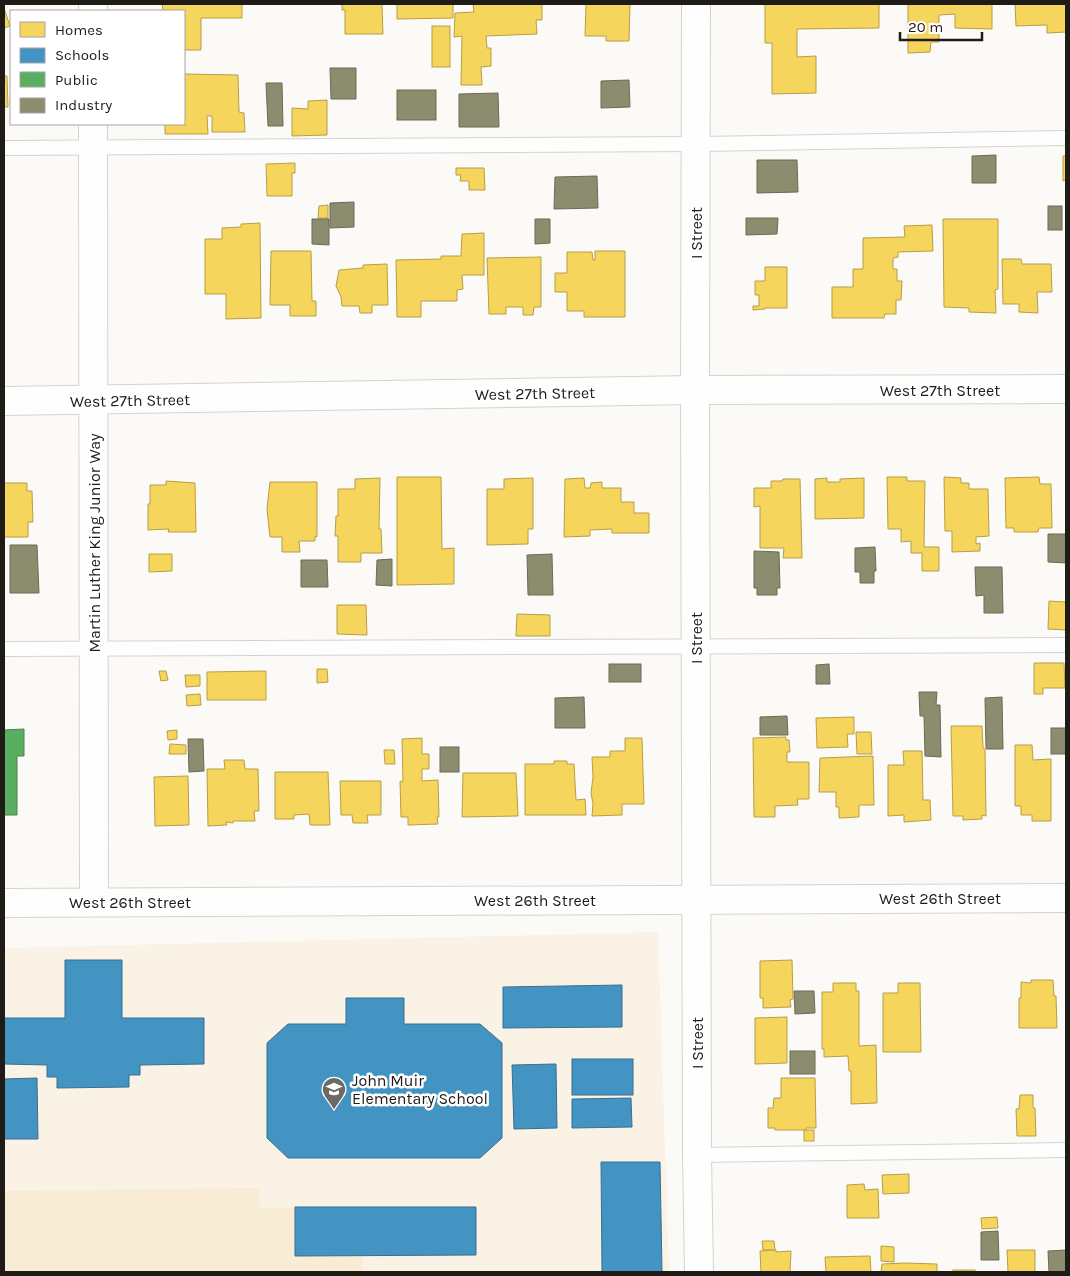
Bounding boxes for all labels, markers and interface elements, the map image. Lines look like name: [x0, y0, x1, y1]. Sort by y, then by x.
legend: [10, 10, 185, 125]
scale bar: [900, 10, 982, 42]
text: 20 m: [908, 18, 943, 36]
text: Homes: [55, 21, 103, 39]
text: Schools: [55, 46, 109, 64]
text: Public: [55, 71, 98, 89]
text: Industry: [55, 96, 112, 114]
street label: I Street: [687, 207, 706, 259]
street label: West 27th Street: [880, 381, 1000, 400]
street label: West 27th Street: [475, 383, 595, 404]
street label: West 27th Street: [70, 390, 190, 411]
street label: Martin Luther King Junior Way: [85, 433, 104, 652]
street label: I Street: [687, 612, 706, 664]
street label: West 26th Street: [879, 889, 1001, 908]
street label: West 26th Street: [474, 891, 596, 910]
street label: West 26th Street: [69, 893, 191, 912]
street label: I Street: [688, 1017, 707, 1069]
place label: John Muir Elementary School: [352, 1071, 488, 1108]
school or university icon: John Muir Elementary School: [321, 1076, 347, 1110]

